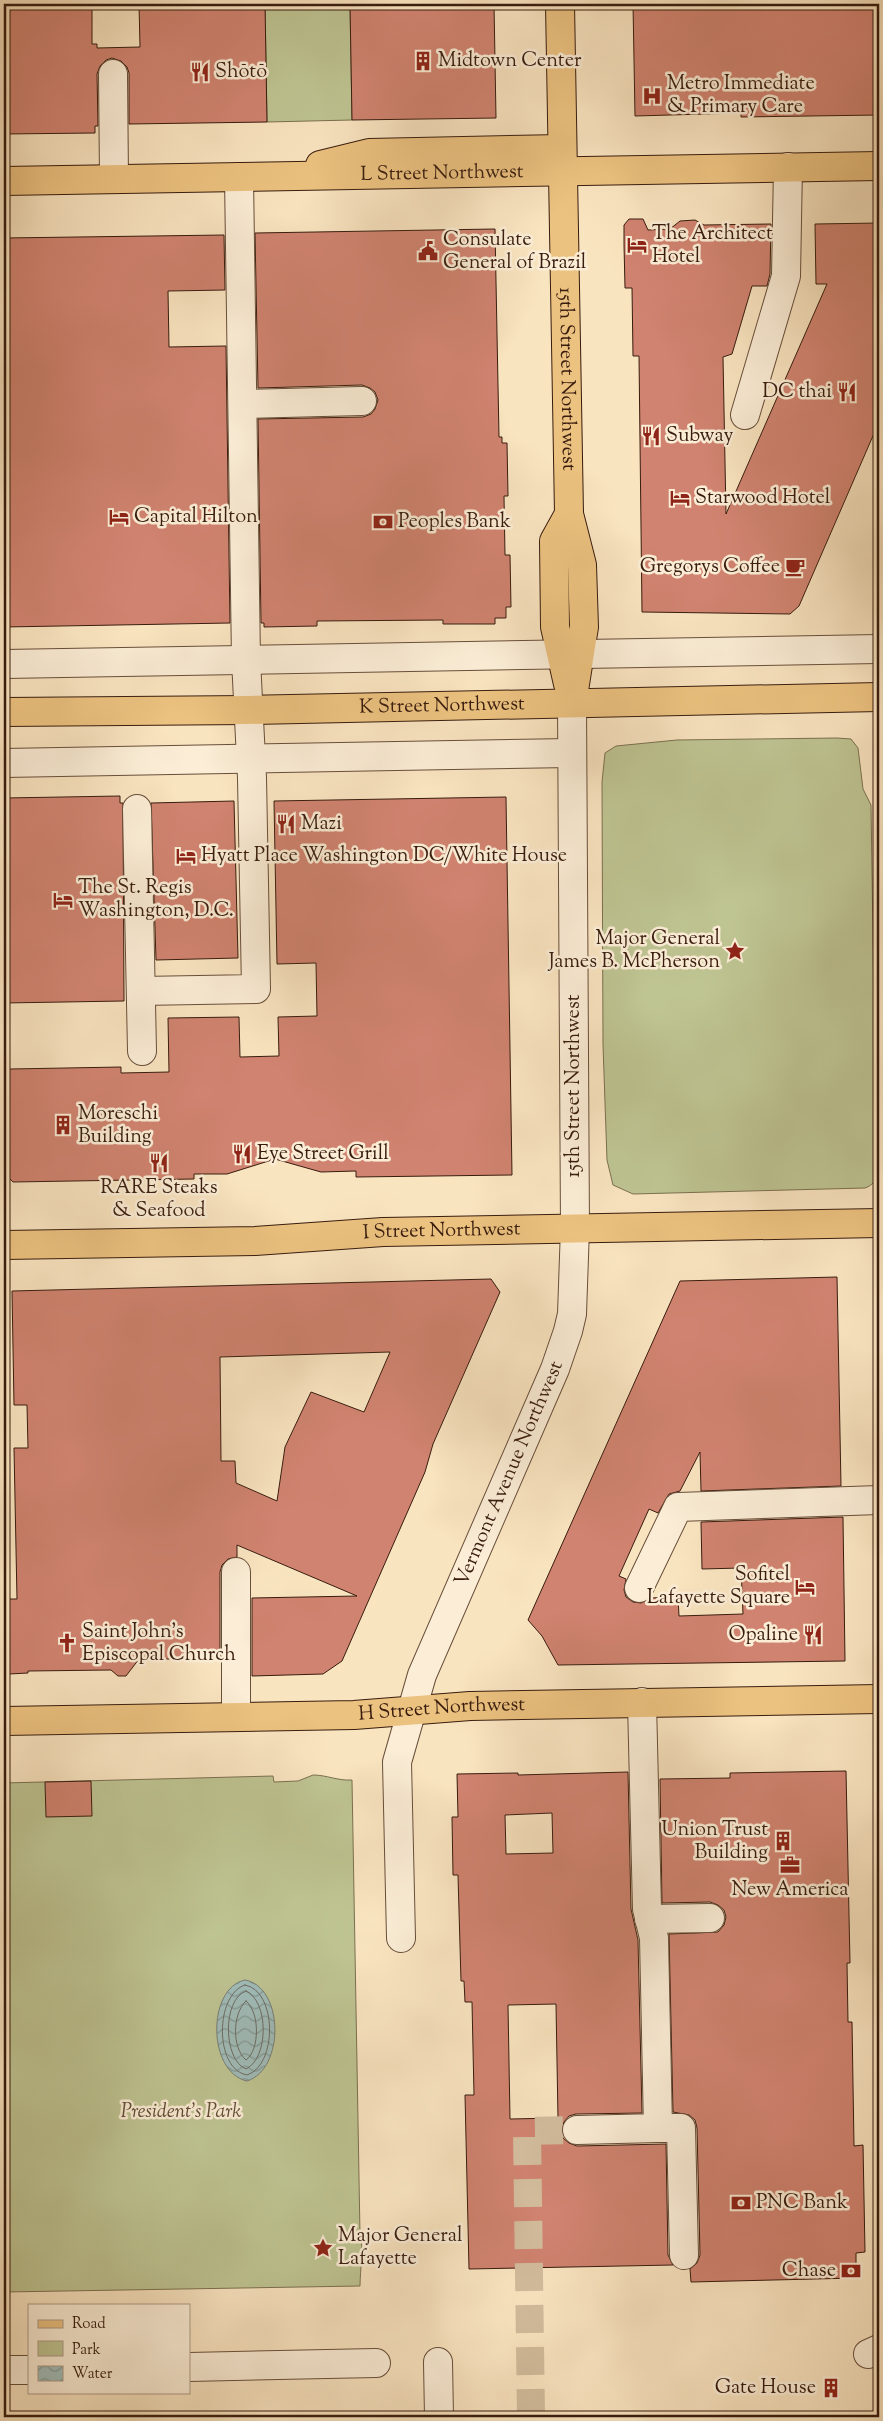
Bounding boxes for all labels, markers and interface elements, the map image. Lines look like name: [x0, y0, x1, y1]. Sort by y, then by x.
place label: Midtown Center: [438, 47, 582, 76]
building icon: Midtown Center: [412, 50, 434, 72]
place label: Shōtō: [215, 58, 267, 87]
restaurant icon: Shōtō: [189, 61, 211, 83]
place label: Metro Immediate & Primary Care: [667, 70, 815, 122]
hospital icon: Metro Immediate & Primary Care: [641, 85, 663, 107]
street label: L Street Northwest: [360, 158, 524, 189]
place label: The Architect Hotel: [652, 220, 773, 272]
place label: Consulate General of Brazil: [443, 226, 587, 278]
hotel icon: The Architect Hotel: [626, 234, 648, 256]
public building icon: Consulate General of Brazil: [417, 240, 439, 262]
street label: 15th Street Northwest: [551, 287, 583, 471]
place label: DC thai: [762, 378, 832, 407]
restaurant icon: DC thai: [836, 381, 858, 403]
place label: Subway: [666, 422, 733, 451]
restaurant icon: Subway: [640, 425, 662, 447]
place label: Starwood Hotel: [695, 484, 831, 513]
hotel icon: Starwood Hotel: [669, 487, 691, 509]
place label: Capital Hilton: [134, 503, 258, 532]
hotel icon: Capital Hilton: [108, 506, 130, 528]
place label: Peoples Bank: [398, 508, 511, 537]
bank icon: Peoples Bank: [372, 511, 394, 533]
place label: Gregorys Coffee: [640, 553, 780, 582]
cafe icon: Gregorys Coffee: [784, 556, 806, 578]
street label: K Street Northwest: [359, 690, 525, 722]
place label: Mazi: [301, 810, 342, 839]
restaurant icon: Mazi: [275, 813, 297, 835]
place label: Hyatt Place Washington DC/White House: [201, 842, 567, 871]
hotel icon: Hyatt Place Washington DC/White House: [175, 845, 197, 867]
place label: The St. Regis Washington, D.C.: [78, 874, 234, 926]
hotel icon: The St. Regis Washington, D.C.: [52, 889, 74, 911]
place label: Major General James B. McPherson: [547, 925, 720, 977]
place icon: Major General James B. McPherson: [724, 940, 746, 962]
street label: 15th Street Northwest: [560, 994, 589, 1178]
place label: Moreschi Building: [78, 1100, 158, 1152]
building icon: Moreschi Building: [52, 1114, 74, 1136]
place label: Eye Street Grill: [257, 1140, 389, 1169]
restaurant icon: Eye Street Grill: [231, 1143, 253, 1165]
restaurant icon: RARE Steaks & Seafood: [148, 1152, 170, 1174]
place label: RARE Steaks & Seafood: [100, 1174, 218, 1226]
street label: I Street Northwest: [362, 1215, 521, 1248]
street label: Vermont Avenue Northwest: [448, 1357, 571, 1591]
place label: Sofitel Lafayette Square: [647, 1561, 790, 1613]
hotel icon: Sofitel Lafayette Square: [794, 1576, 816, 1598]
place label: Saint John's Episcopal Church: [82, 1618, 236, 1670]
place label: Opaline: [728, 1621, 798, 1650]
restaurant icon: Opaline: [802, 1624, 824, 1646]
church icon: Saint John's Episcopal Church: [56, 1632, 78, 1654]
street label: H Street Northwest: [357, 1691, 525, 1729]
place label: Union Trust Building: [661, 1816, 768, 1868]
building icon: Union Trust Building: [772, 1830, 794, 1852]
office icon: New America: [779, 1854, 801, 1876]
place label: New America: [731, 1876, 849, 1905]
park label: President's Park: [121, 2098, 241, 2127]
place label: PNC Bank: [756, 2189, 848, 2218]
bank icon: PNC Bank: [730, 2192, 752, 2214]
place label: Major General Lafayette: [338, 2222, 463, 2274]
place icon: Major General Lafayette: [312, 2237, 334, 2259]
place label: Chase: [782, 2257, 836, 2286]
bank icon: Chase: [840, 2260, 862, 2282]
legend: [28, 2304, 190, 2394]
text: Road: [72, 2314, 106, 2335]
text: Park: [72, 2340, 101, 2361]
text: Water: [72, 2364, 113, 2385]
place label: Gate House: [715, 2374, 816, 2403]
building icon: Gate House: [820, 2377, 842, 2399]

